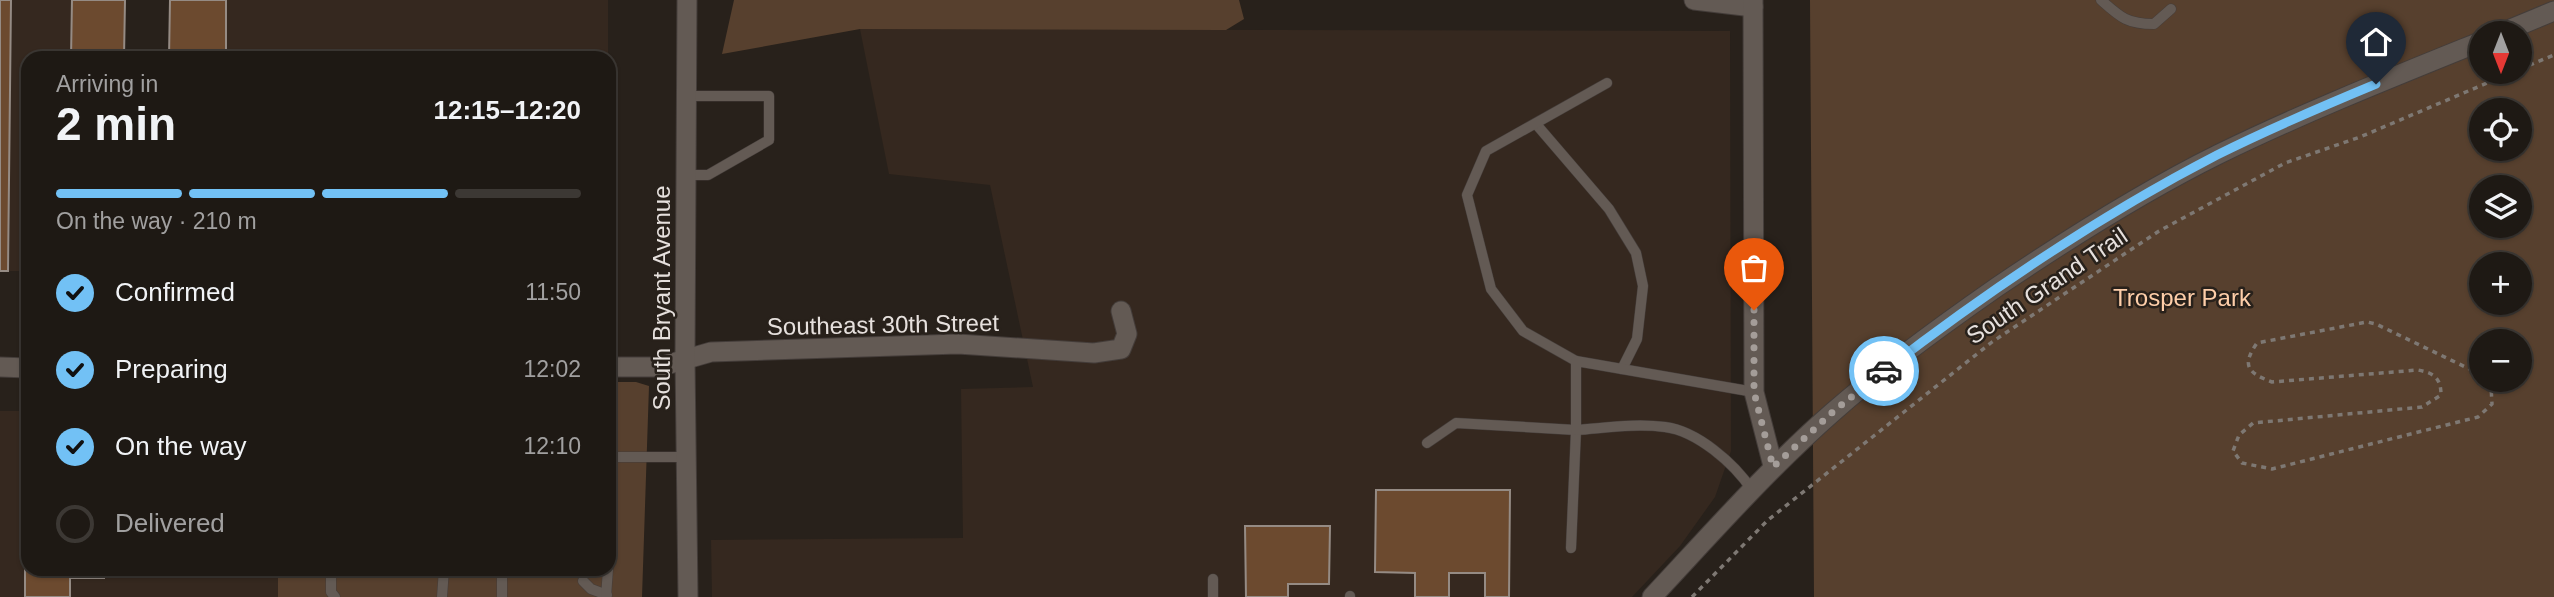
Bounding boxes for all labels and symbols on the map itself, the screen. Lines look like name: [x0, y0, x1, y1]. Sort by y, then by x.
pin: [2346, 12.0, 2406, 84]
north arrow: [2469, 21, 2532, 84]
street label: South Bryant Avenue: [648, 185, 675, 411]
street label: South Grand Trail: [1961, 222, 2132, 349]
pin: [1724, 238, 1784, 310]
park label: Trosper Park: [2113, 284, 2252, 311]
street label: Southeast 30th Street: [767, 309, 1000, 340]
courier: [1849, 336, 1919, 406]

